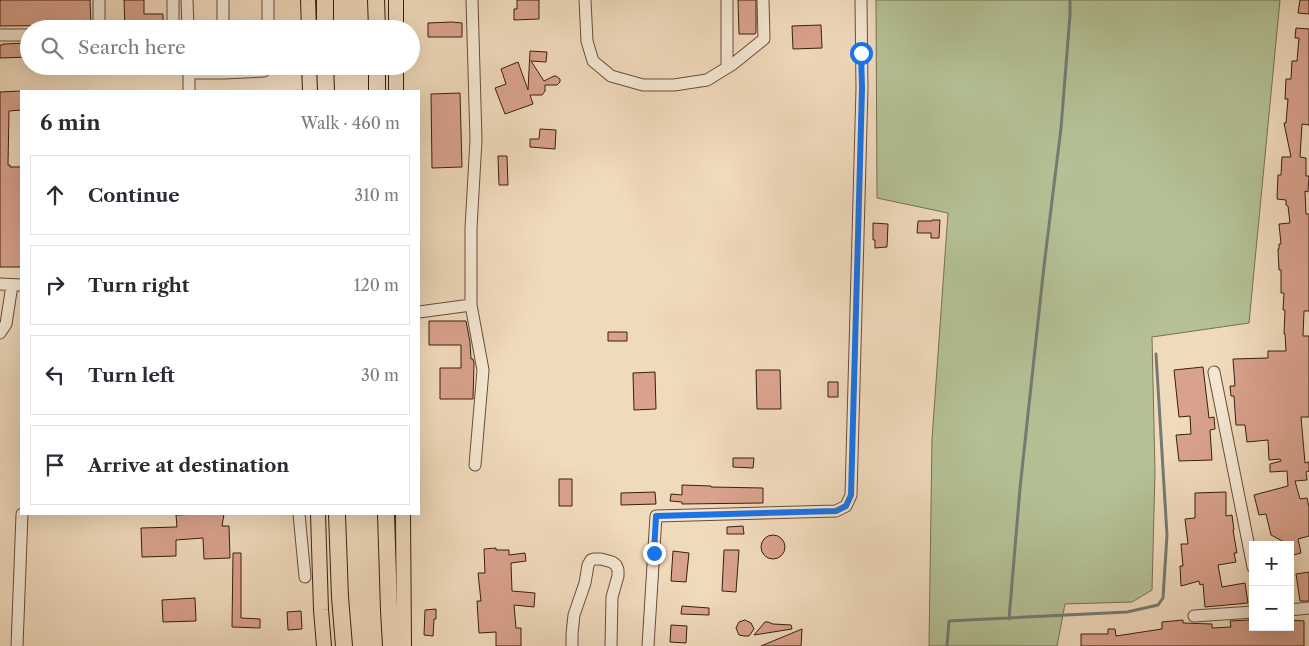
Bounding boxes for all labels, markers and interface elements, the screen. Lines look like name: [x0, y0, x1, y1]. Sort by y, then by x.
search box: [20, 20, 420, 75]
icon: search: [38, 34, 66, 62]
text: Search here: [78, 36, 186, 59]
route start: [850, 42, 873, 65]
text: 6 min: [40, 110, 101, 135]
text: Walk · 460 m: [301, 113, 400, 133]
icon: ahead: [41, 181, 69, 209]
text: Continue: [88, 184, 180, 207]
text: 310 m: [354, 185, 399, 205]
icon: right: [41, 271, 69, 299]
text: Turn right: [88, 274, 189, 297]
text: 120 m: [354, 275, 399, 295]
icon: left: [41, 361, 69, 389]
text: Turn left: [88, 364, 175, 387]
text: 30 m: [361, 365, 399, 385]
icon: arrive: [41, 451, 69, 479]
text: Arrive at destination: [88, 454, 289, 477]
map controls: [1249, 541, 1294, 631]
button: +: [1249, 541, 1294, 586]
route end: [643, 542, 666, 565]
button: −: [1249, 586, 1294, 631]

